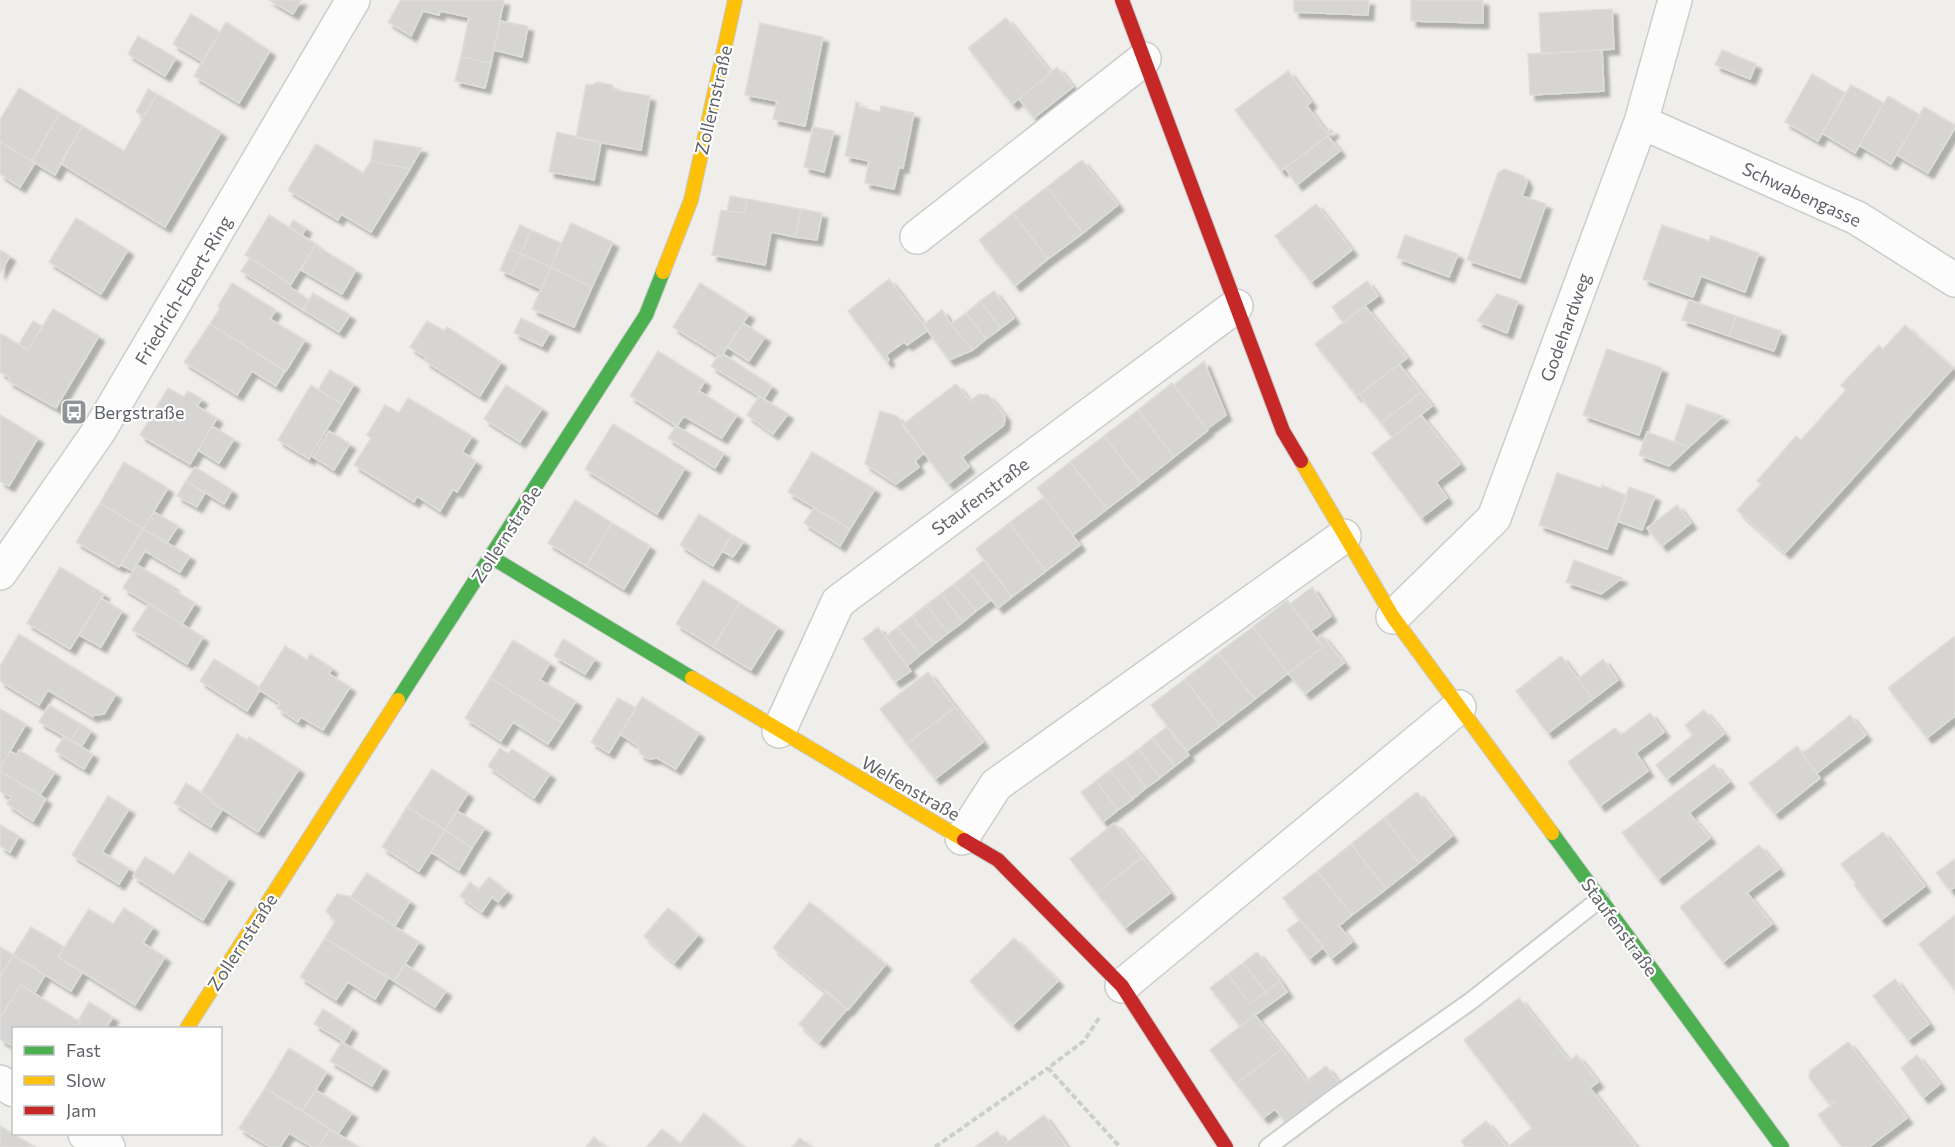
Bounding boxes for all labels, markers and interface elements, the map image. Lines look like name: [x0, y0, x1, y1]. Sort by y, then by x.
street label: Zollernstraße: [690, 43, 736, 157]
street label: Schwabengasse: [1739, 157, 1865, 231]
street label: Friedrich-Ebert-Ring: [130, 211, 236, 369]
street label: Godehardweg: [1535, 269, 1595, 384]
bus stop icon: Bergstraße: [59, 397, 89, 427]
place label: Bergstraße: [94, 401, 184, 423]
street label: Staufenstraße: [927, 452, 1033, 540]
street label: Zollernstraße: [466, 481, 546, 587]
street label: Welfenstraße: [858, 751, 964, 825]
street label: Staufenstraße: [1577, 874, 1663, 980]
street label: Zollernstraße: [202, 889, 282, 995]
legend: [12, 1027, 222, 1135]
text: Fast: [66, 1039, 101, 1061]
text: Slow: [66, 1069, 106, 1091]
text: Jam: [66, 1099, 96, 1121]

